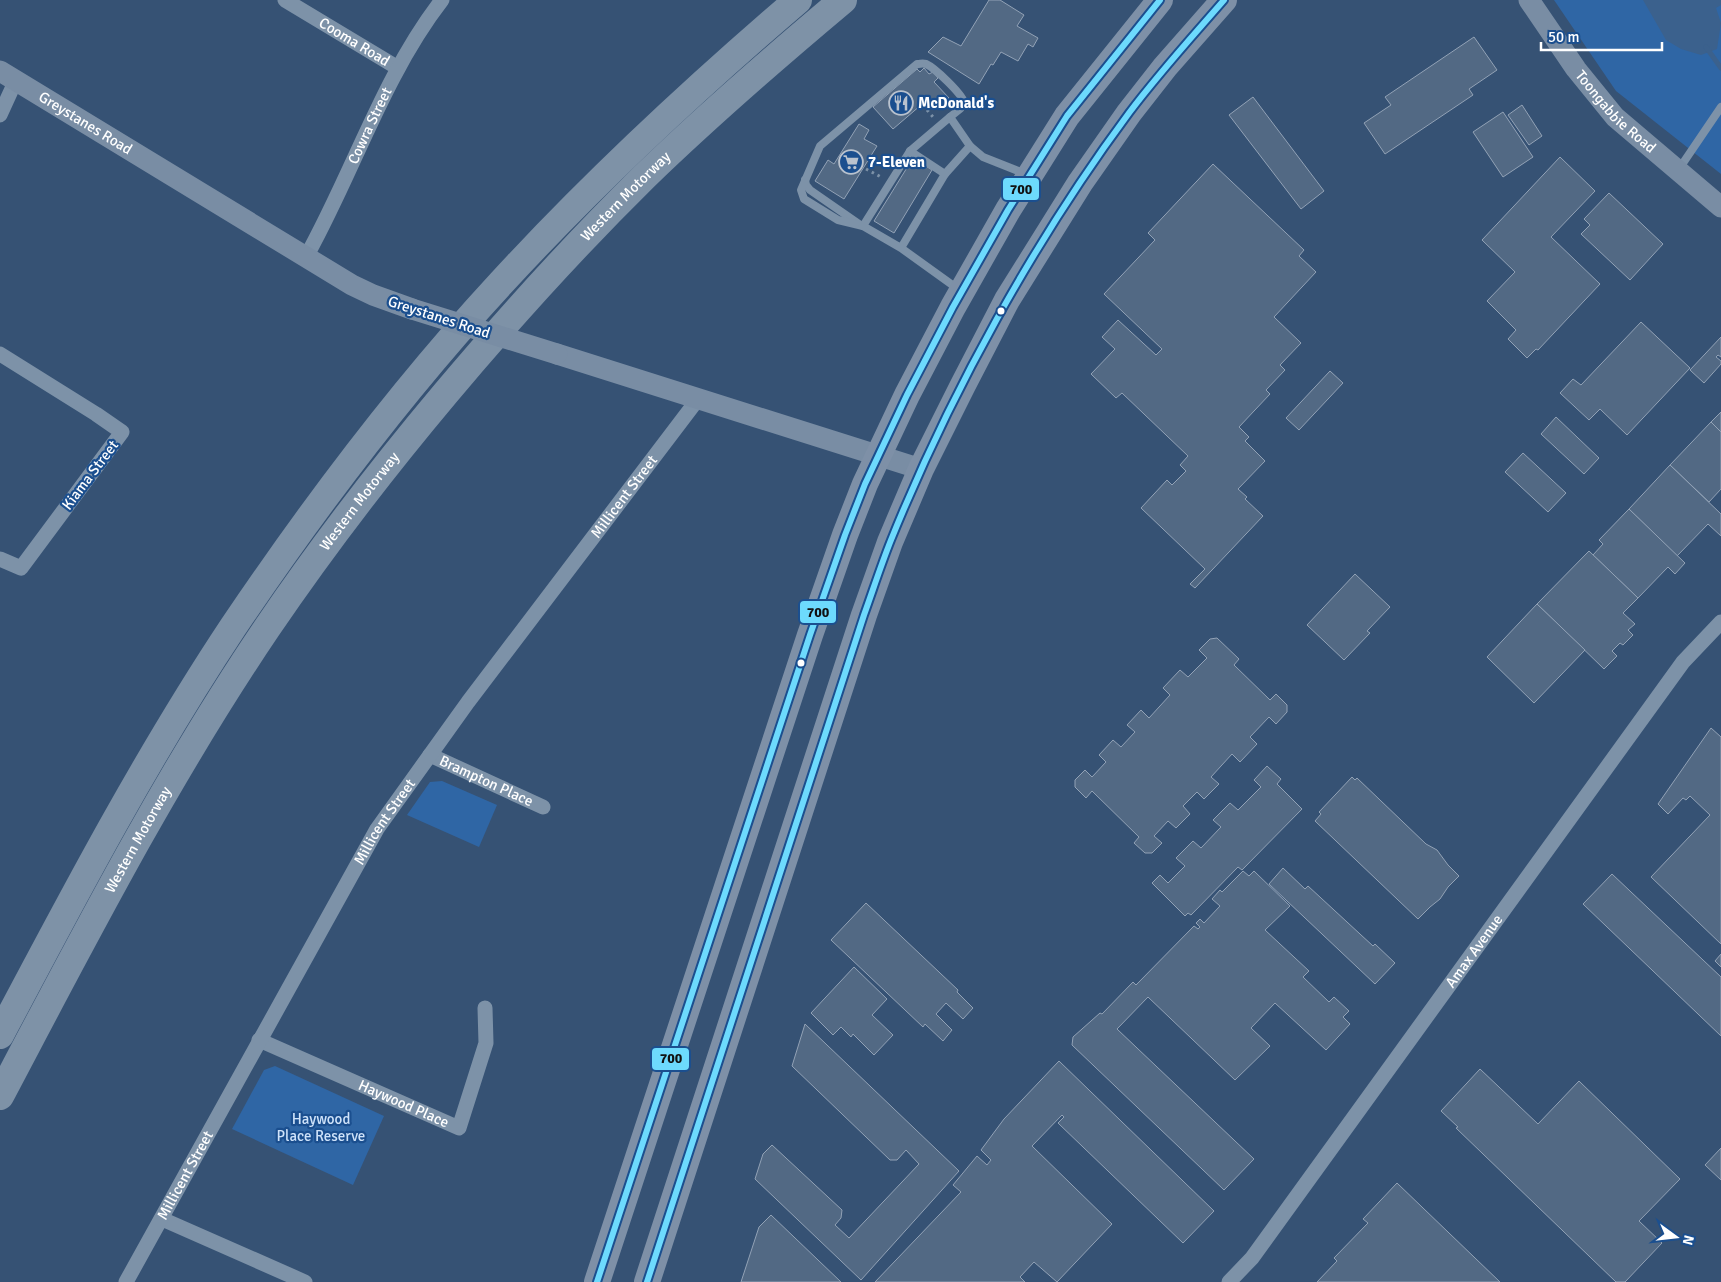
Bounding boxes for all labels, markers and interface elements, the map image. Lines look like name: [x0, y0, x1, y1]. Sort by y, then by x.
street label: Cooma Road: [316, 14, 393, 70]
scale bar: [1541, 20, 1662, 52]
text: 50 m: [1548, 28, 1579, 46]
street label: Toongabbie Road: [1572, 67, 1660, 157]
street label: Cowra Street: [344, 84, 396, 167]
street label: Greystanes Road: [35, 88, 136, 158]
restaurant icon: McDonald's: [888, 90, 914, 116]
place label: McDonald's: [918, 94, 995, 112]
street label: Western Motorway: [577, 148, 674, 245]
supermarket icon: 7-Eleven: [838, 149, 864, 175]
place label: 7-Eleven: [868, 153, 925, 171]
line badge: 700: [1002, 177, 1040, 201]
text: 700: [1010, 181, 1033, 198]
street label: Greystanes Road: [386, 292, 492, 342]
unlabelled marker: [996, 306, 1006, 316]
street label: Kiama Street: [58, 437, 122, 513]
street label: Western Motorway: [316, 448, 403, 554]
street label: Millicent Street: [587, 452, 661, 542]
line badge: 700: [799, 600, 837, 624]
text: 700: [807, 604, 830, 621]
unlabelled marker: [796, 658, 806, 668]
street label: Brampton Place: [437, 752, 536, 810]
street label: Millicent Street: [350, 775, 419, 868]
street label: Western Motorway: [101, 783, 175, 896]
street label: Amax Avenue: [1441, 911, 1506, 991]
line badge: 700: [651, 1047, 690, 1071]
text: 700: [660, 1050, 683, 1067]
street label: Haywood Place: [356, 1076, 452, 1131]
park label: Haywood Place Reserve: [277, 1110, 365, 1145]
street label: Millicent Street: [153, 1128, 217, 1223]
north arrow: [1651, 1212, 1701, 1262]
text: N: [1679, 1233, 1698, 1247]

